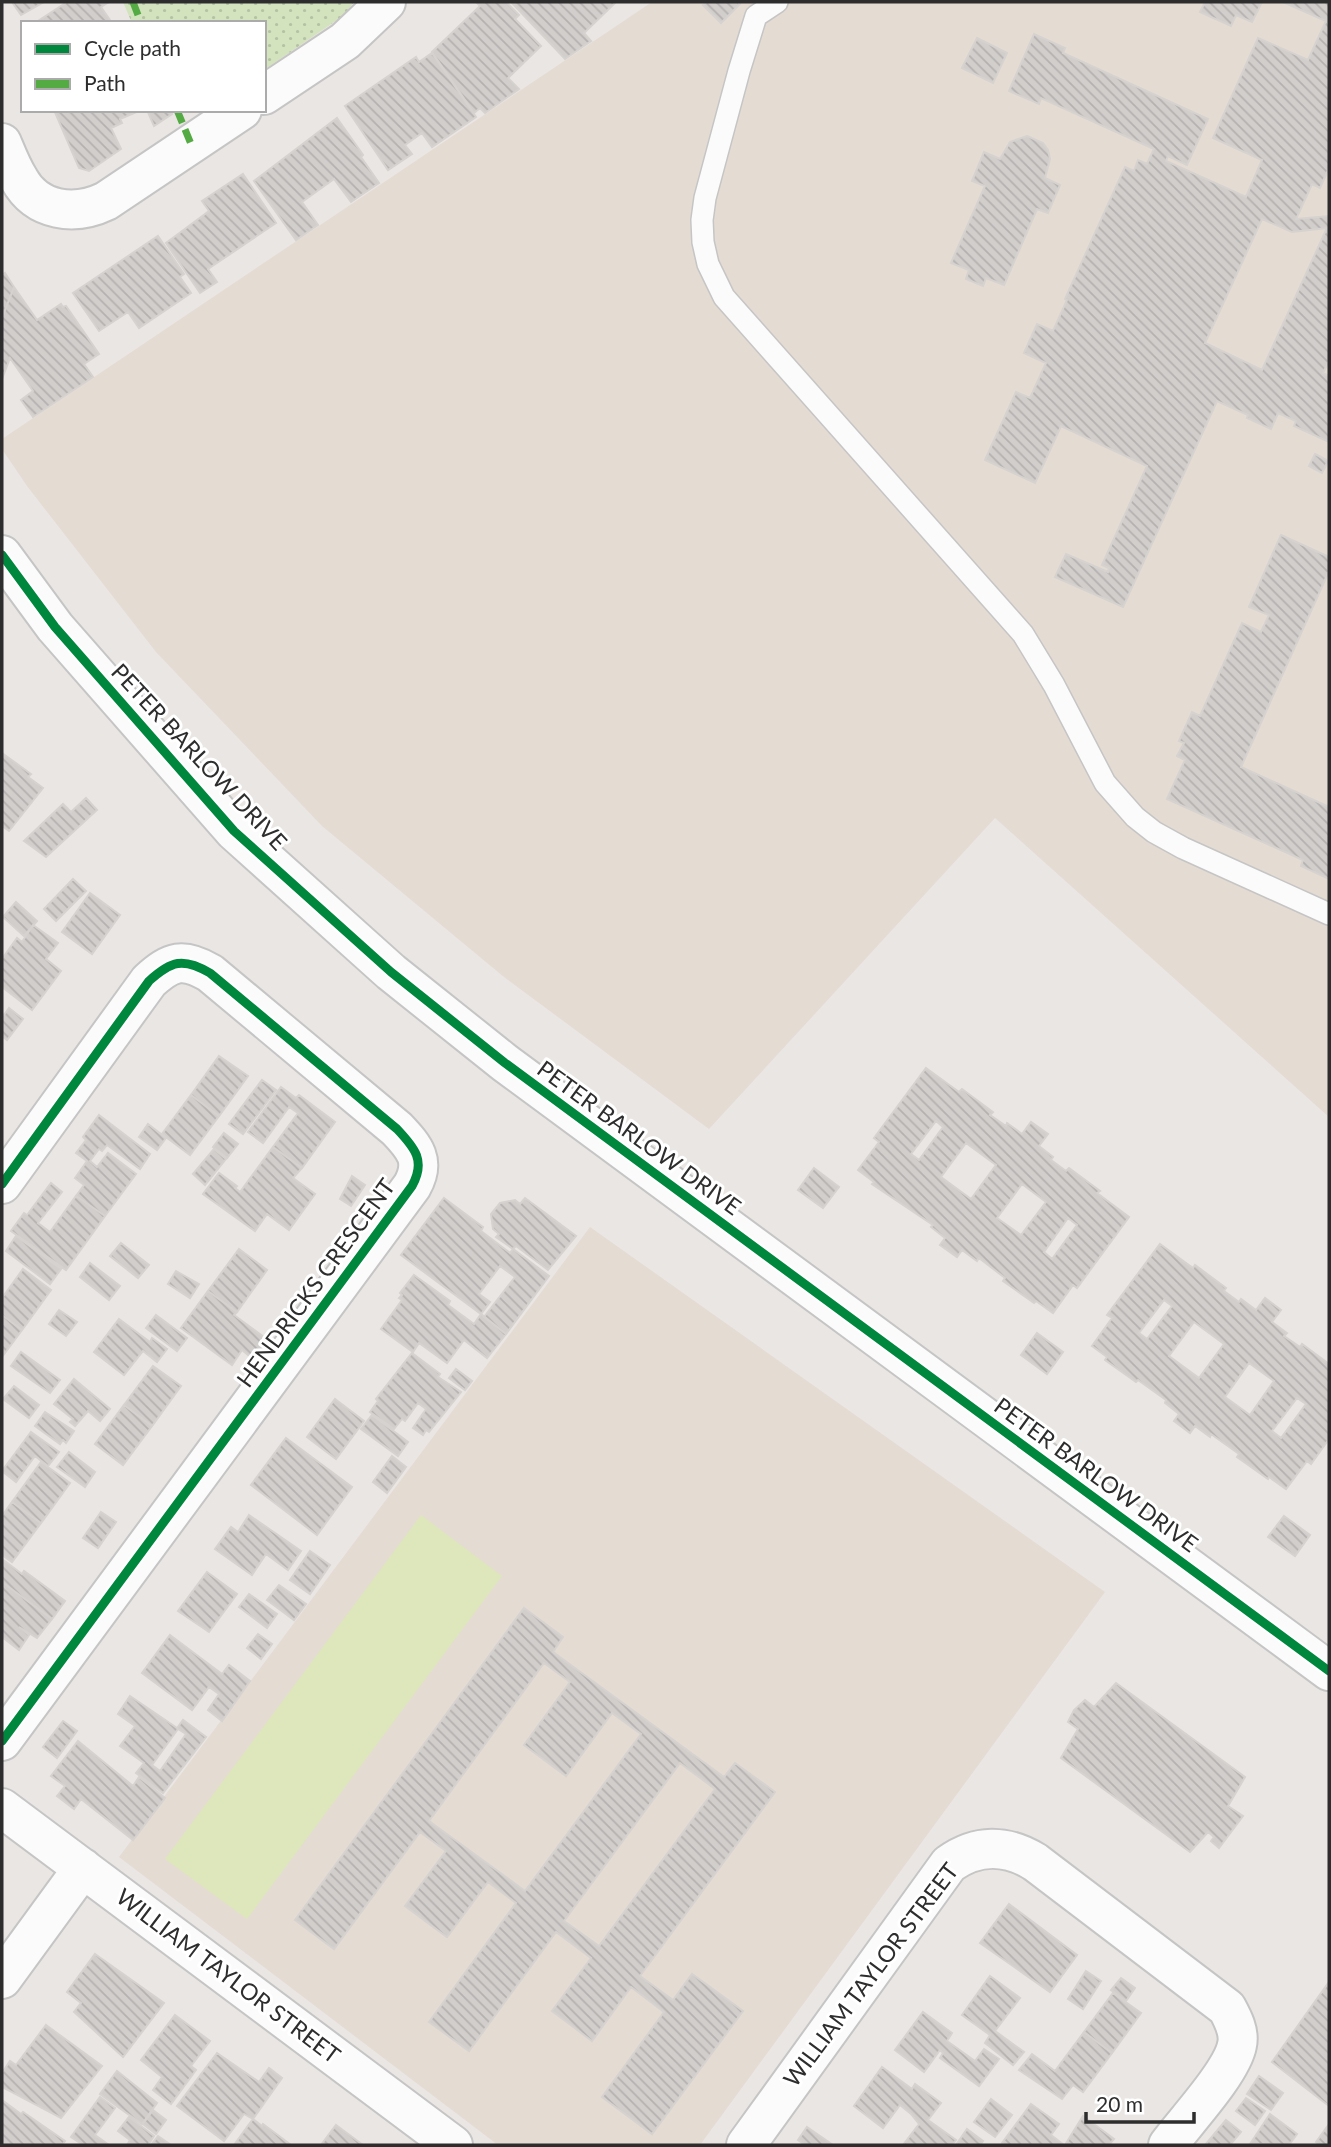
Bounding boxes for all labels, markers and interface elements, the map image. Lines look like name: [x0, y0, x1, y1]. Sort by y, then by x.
legend: [21, 21, 266, 112]
text: Cycle path: [84, 35, 181, 60]
text: Path: [84, 70, 126, 95]
street label: PETER BARLOW DRIVE: [106, 657, 293, 855]
street label: PETER BARLOW DRIVE: [532, 1054, 747, 1220]
street label: HENDRICKS CRESCENT: [230, 1172, 401, 1392]
street label: PETER BARLOW DRIVE: [989, 1391, 1204, 1557]
street label: WILLIAM TAYLOR STREET: [777, 1857, 964, 2092]
street label: WILLIAM TAYLOR STREET: [111, 1882, 346, 2069]
scale bar: [1086, 2080, 1194, 2124]
text: 20 m: [1096, 2091, 1143, 2116]

